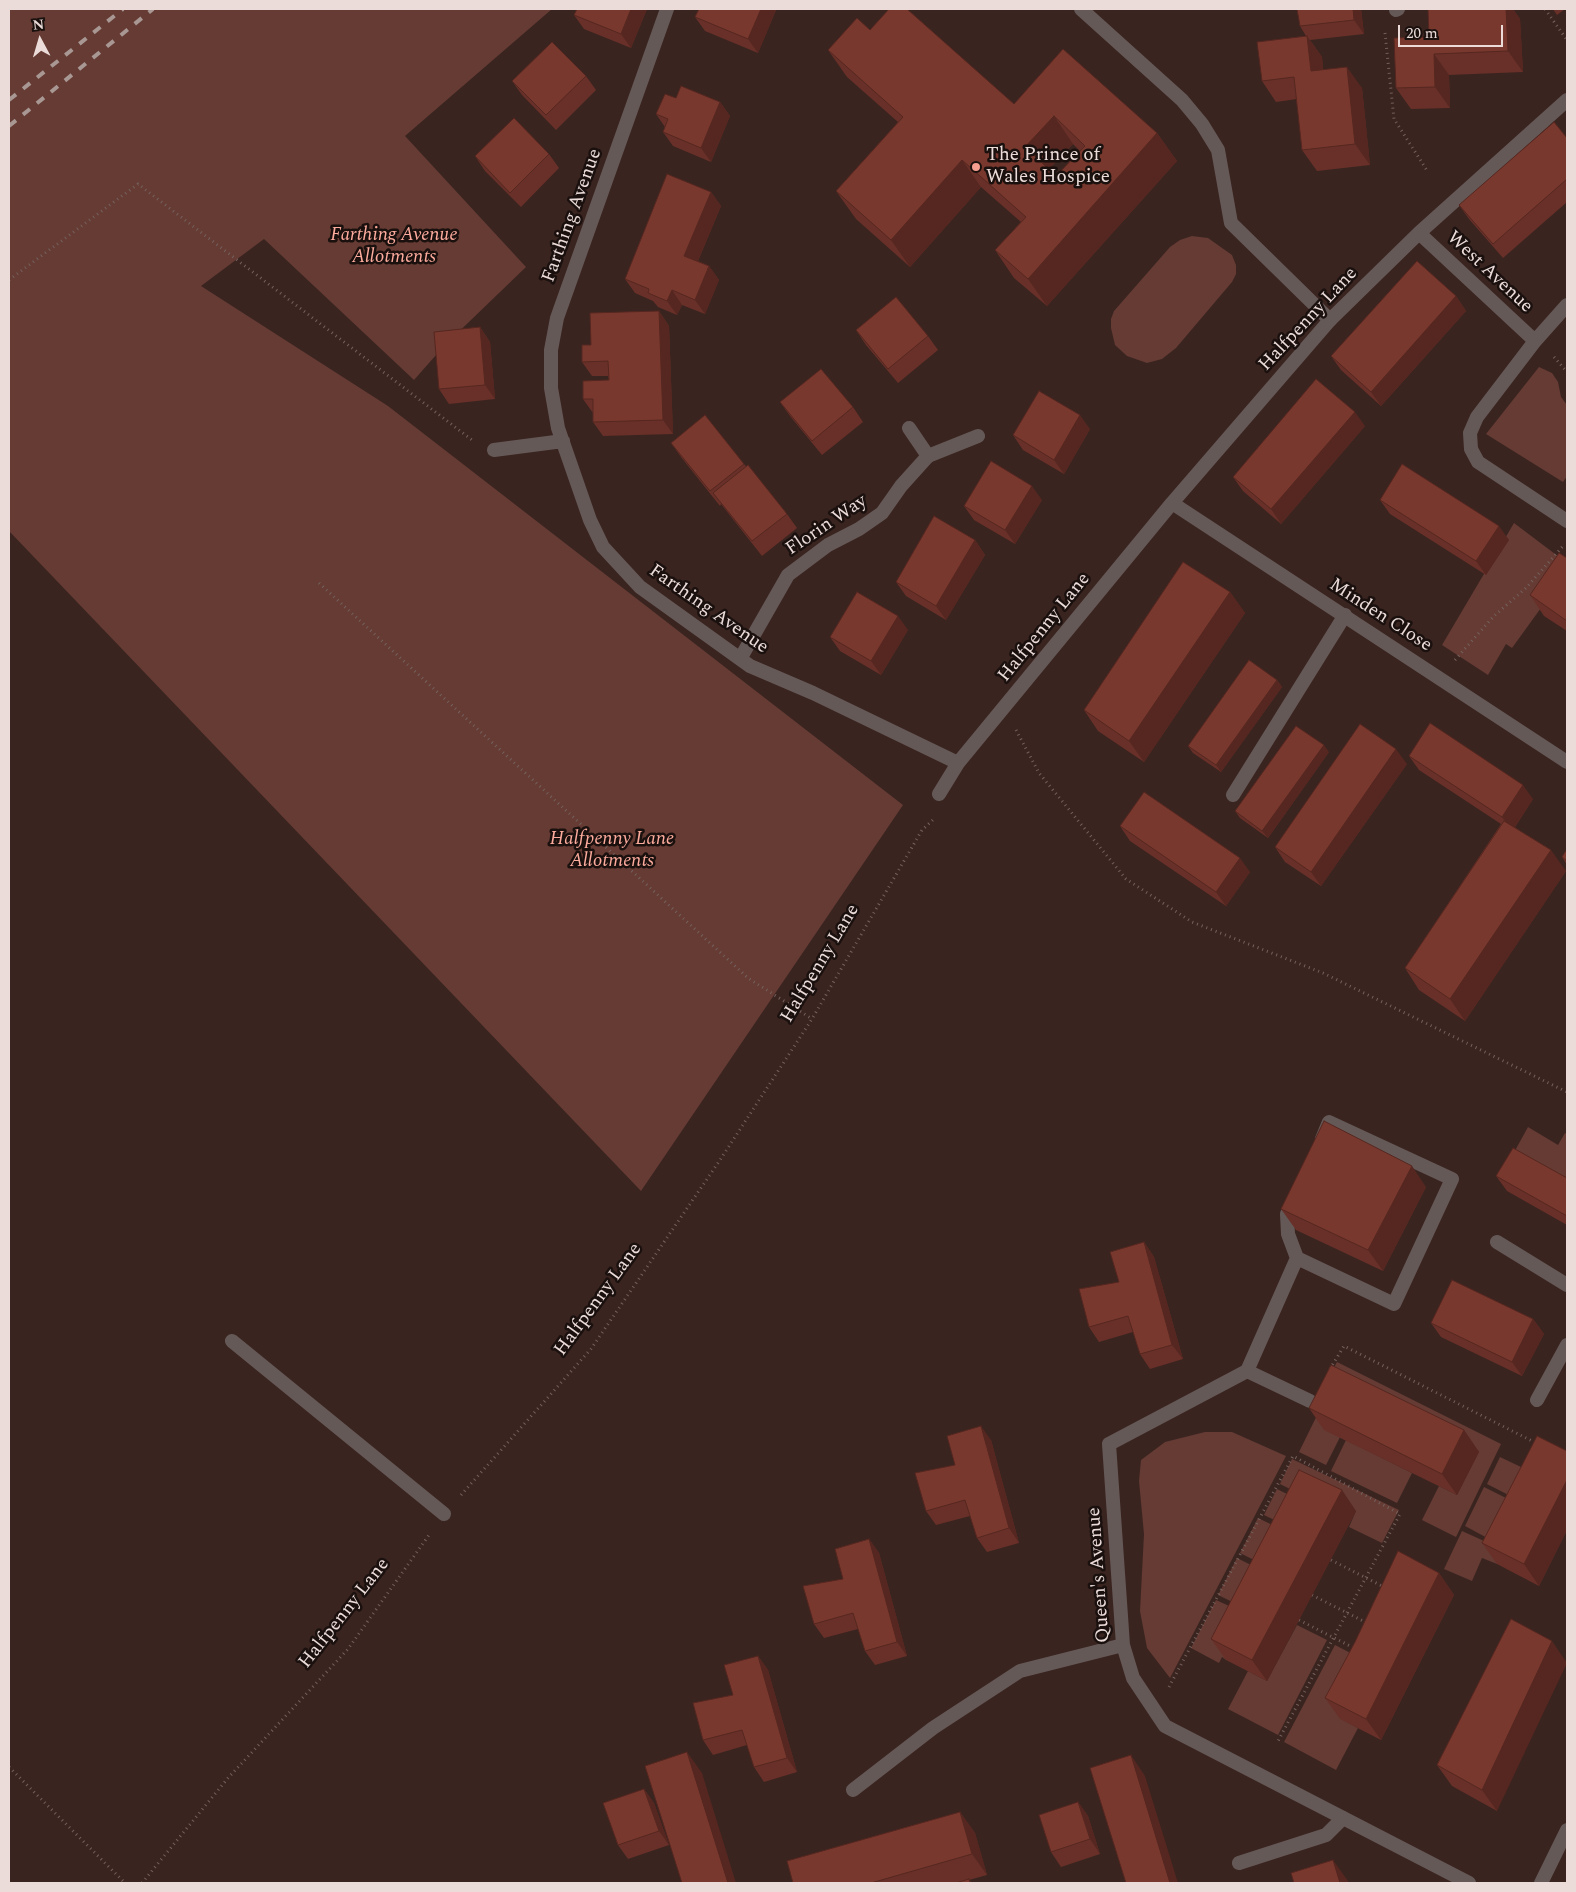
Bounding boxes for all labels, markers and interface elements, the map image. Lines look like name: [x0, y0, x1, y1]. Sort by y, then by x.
text: N: [32, 14, 45, 36]
north arrow: [15, 15, 65, 65]
scale bar: [1401, 15, 1506, 47]
text: 20 m: [1406, 22, 1438, 45]
place label: The Prince of Wales Hospice: [986, 145, 1110, 189]
street label: Farthing Avenue: [538, 146, 608, 286]
marker: The Prince of Wales Hospice: [970, 161, 982, 173]
park label: Farthing Avenue Allotments: [330, 225, 458, 269]
street label: West Avenue: [1441, 227, 1537, 319]
street label: Halfpenny Lane: [1255, 263, 1363, 377]
street label: Florin Way: [782, 491, 872, 561]
street label: Farthing Avenue: [644, 560, 772, 660]
street label: Halfpenny Lane: [994, 569, 1096, 687]
street label: Minden Close: [1324, 574, 1436, 658]
park label: Halfpenny Lane Allotments: [550, 829, 674, 873]
street label: Halfpenny Lane: [777, 901, 865, 1027]
street label: Halfpenny Lane: [550, 1239, 648, 1361]
street label: Queen's Avenue: [1084, 1506, 1116, 1644]
street label: Halfpenny Lane: [295, 1554, 395, 1674]

